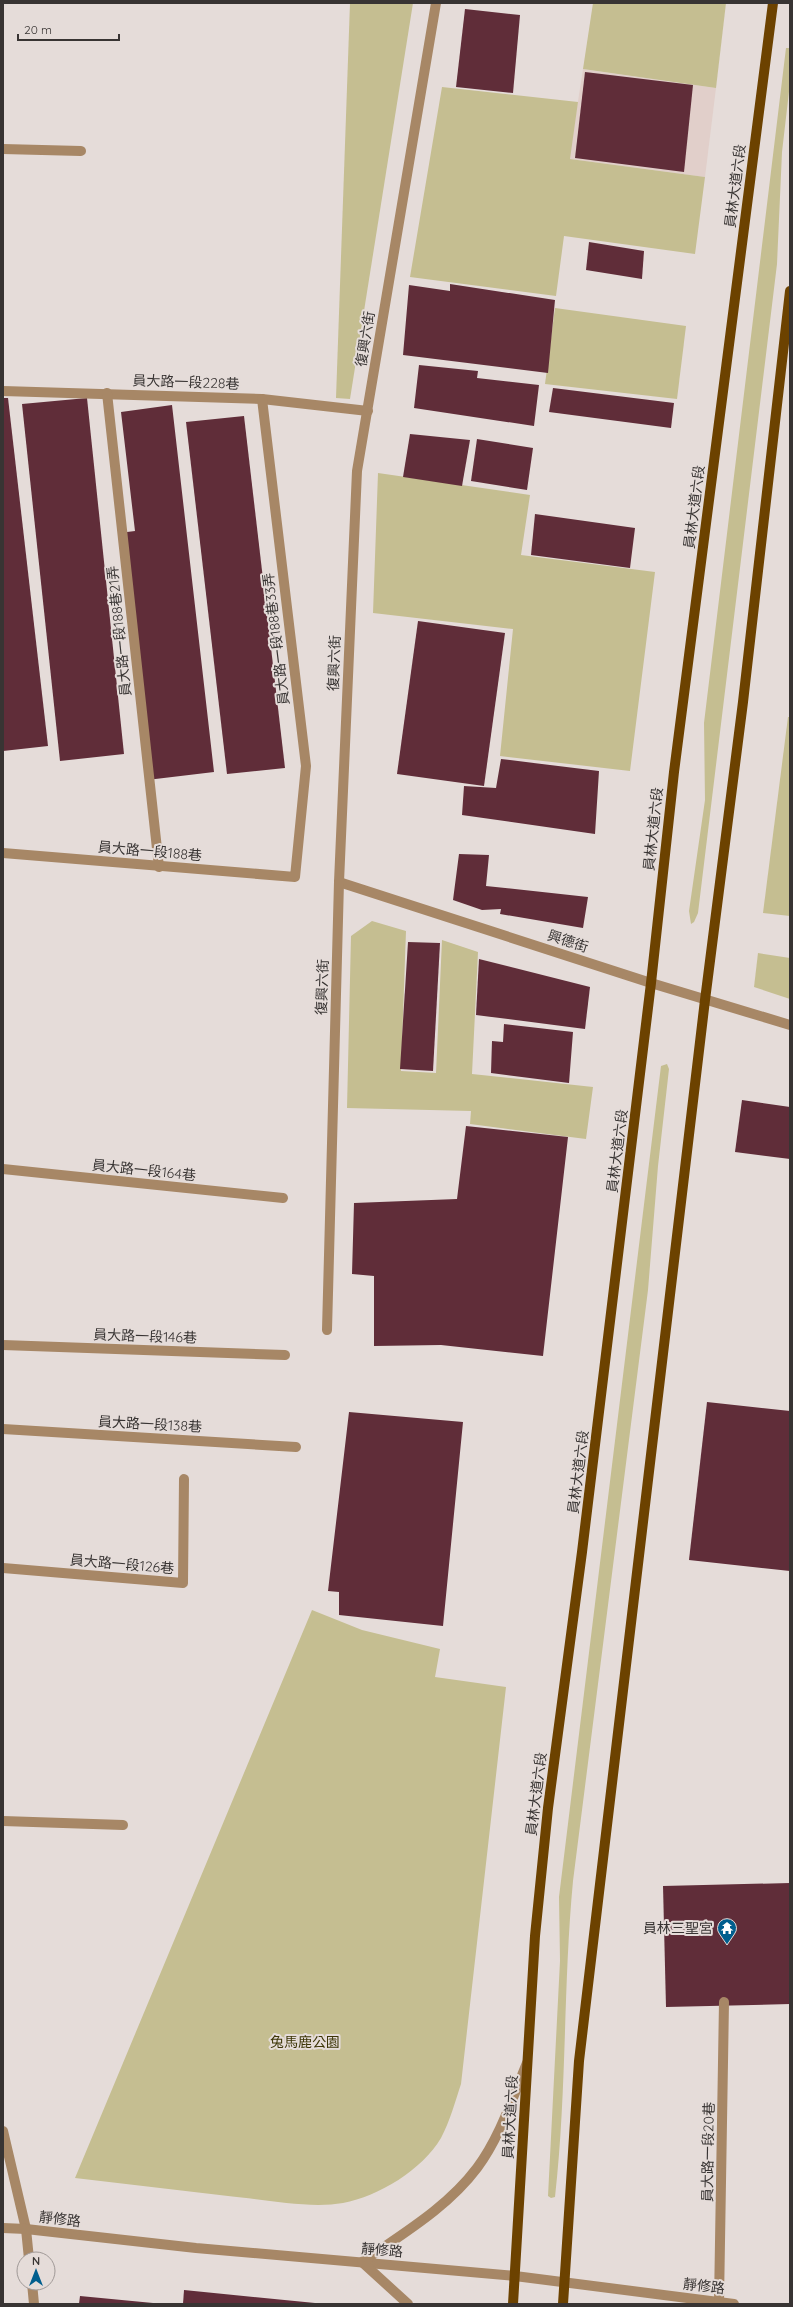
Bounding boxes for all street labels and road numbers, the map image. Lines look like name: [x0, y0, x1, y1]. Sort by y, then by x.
street label: 員林大道六段: [721, 143, 749, 229]
street label: 復興六街: [352, 310, 378, 368]
street label: 員大路一段228巷: [132, 371, 240, 393]
street label: 員林大道六段: [680, 464, 708, 550]
street label: 員大路一段188巷21弄: [103, 565, 135, 697]
street label: 員大路一段188巷33弄: [259, 572, 293, 706]
street label: 復興六街: [324, 635, 344, 691]
street label: 員林大道六段: [640, 786, 666, 872]
street label: 員大路一段188巷: [97, 837, 203, 865]
street label: 興德街: [545, 926, 591, 956]
street label: 復興六街: [312, 959, 332, 1015]
street label: 員林大道六段: [603, 1108, 631, 1194]
street label: 員大路一段164巷: [91, 1156, 197, 1184]
street label: 員大路一段146巷: [93, 1325, 197, 1347]
street label: 員大路一段138巷: [98, 1412, 202, 1436]
street label: 員林大道六段: [564, 1429, 592, 1515]
street label: 員大路一段126巷: [69, 1550, 175, 1578]
street label: 員林大道六段: [522, 1751, 550, 1837]
street label: 員林大道六段: [499, 2075, 521, 2159]
street label: 員大路一段20巷: [698, 2102, 718, 2202]
street label: 靜修路: [38, 2208, 82, 2230]
street label: 靜修路: [360, 2239, 404, 2261]
street label: 靜修路: [682, 2275, 726, 2297]

